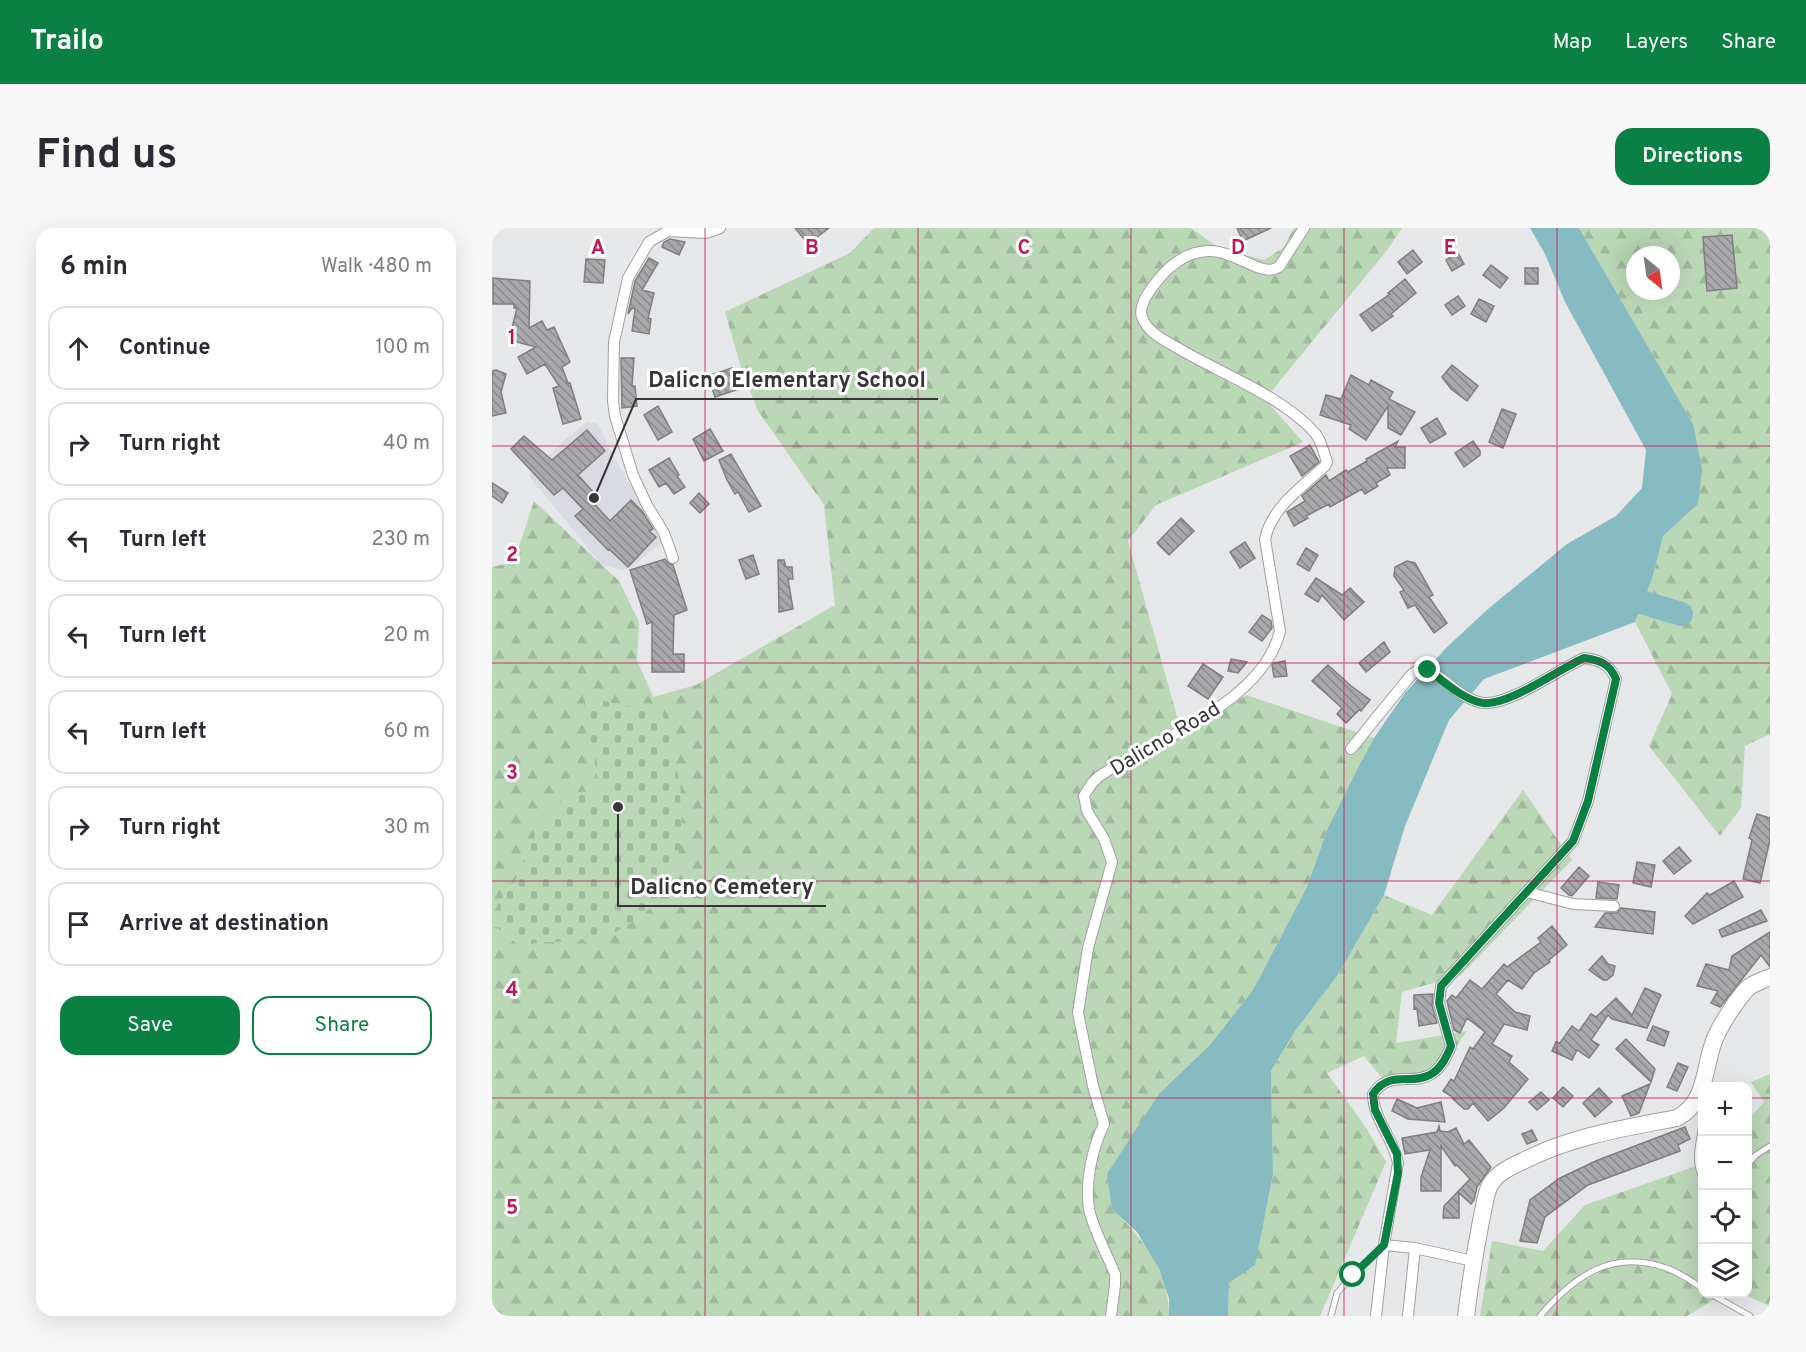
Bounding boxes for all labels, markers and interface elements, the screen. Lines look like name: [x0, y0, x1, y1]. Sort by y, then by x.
text: Trailo: [30, 24, 104, 60]
text: Map: [1553, 29, 1592, 56]
text: Layers: [1625, 29, 1688, 56]
text: Share: [1721, 29, 1776, 56]
button: Directions: [1615, 128, 1770, 185]
text: Find us: [36, 130, 177, 183]
text: A: [591, 236, 605, 262]
text: B: [805, 236, 819, 262]
text: C: [1018, 236, 1030, 262]
text: D: [1231, 236, 1245, 262]
text: E: [1444, 236, 1456, 262]
north arrow: [1626, 246, 1680, 300]
text: 6 min: [60, 251, 128, 284]
text: Walk · 480 m: [321, 254, 432, 280]
text: 1: [508, 326, 516, 352]
icon: ahead: [62, 332, 95, 365]
text: Continue: [119, 335, 210, 362]
text: 100 m: [375, 335, 430, 361]
callout: Dalicno Elementary School: [636, 359, 938, 399]
text: Dalicno Elementary School: [648, 368, 926, 395]
icon: right: [62, 428, 95, 461]
text: Turn right: [119, 431, 221, 458]
text: 40 m: [383, 431, 430, 457]
icon: left: [62, 524, 95, 557]
text: Turn left: [119, 527, 207, 554]
text: 230 m: [371, 527, 430, 553]
text: 2: [506, 543, 518, 569]
icon: left: [62, 620, 95, 653]
text: Turn left: [119, 623, 207, 650]
text: 20 m: [383, 623, 430, 649]
route end: [1414, 656, 1440, 682]
street label: Dalicno Road: [1106, 696, 1226, 783]
icon: left: [62, 716, 95, 749]
text: Turn left: [119, 719, 207, 746]
text: 60 m: [384, 719, 430, 745]
text: 3: [506, 761, 518, 787]
icon: right: [62, 812, 95, 845]
text: Turn right: [119, 815, 221, 842]
text: 30 m: [384, 815, 430, 841]
callout: Dalicno Cemetery: [618, 866, 826, 906]
text: Dalicno Cemetery: [630, 875, 814, 902]
icon: arrive: [62, 908, 95, 941]
text: Arrive at destination: [119, 911, 329, 938]
text: 4: [506, 978, 518, 1004]
button: Save: [60, 996, 240, 1055]
button: Share: [252, 996, 432, 1055]
map controls: [1698, 1082, 1752, 1298]
button: +: [1698, 1082, 1752, 1136]
button: −: [1698, 1136, 1752, 1190]
button: locate: [1698, 1190, 1752, 1244]
text: 5: [506, 1196, 518, 1222]
button: layers: [1698, 1244, 1752, 1298]
route start: [1339, 1261, 1365, 1287]

